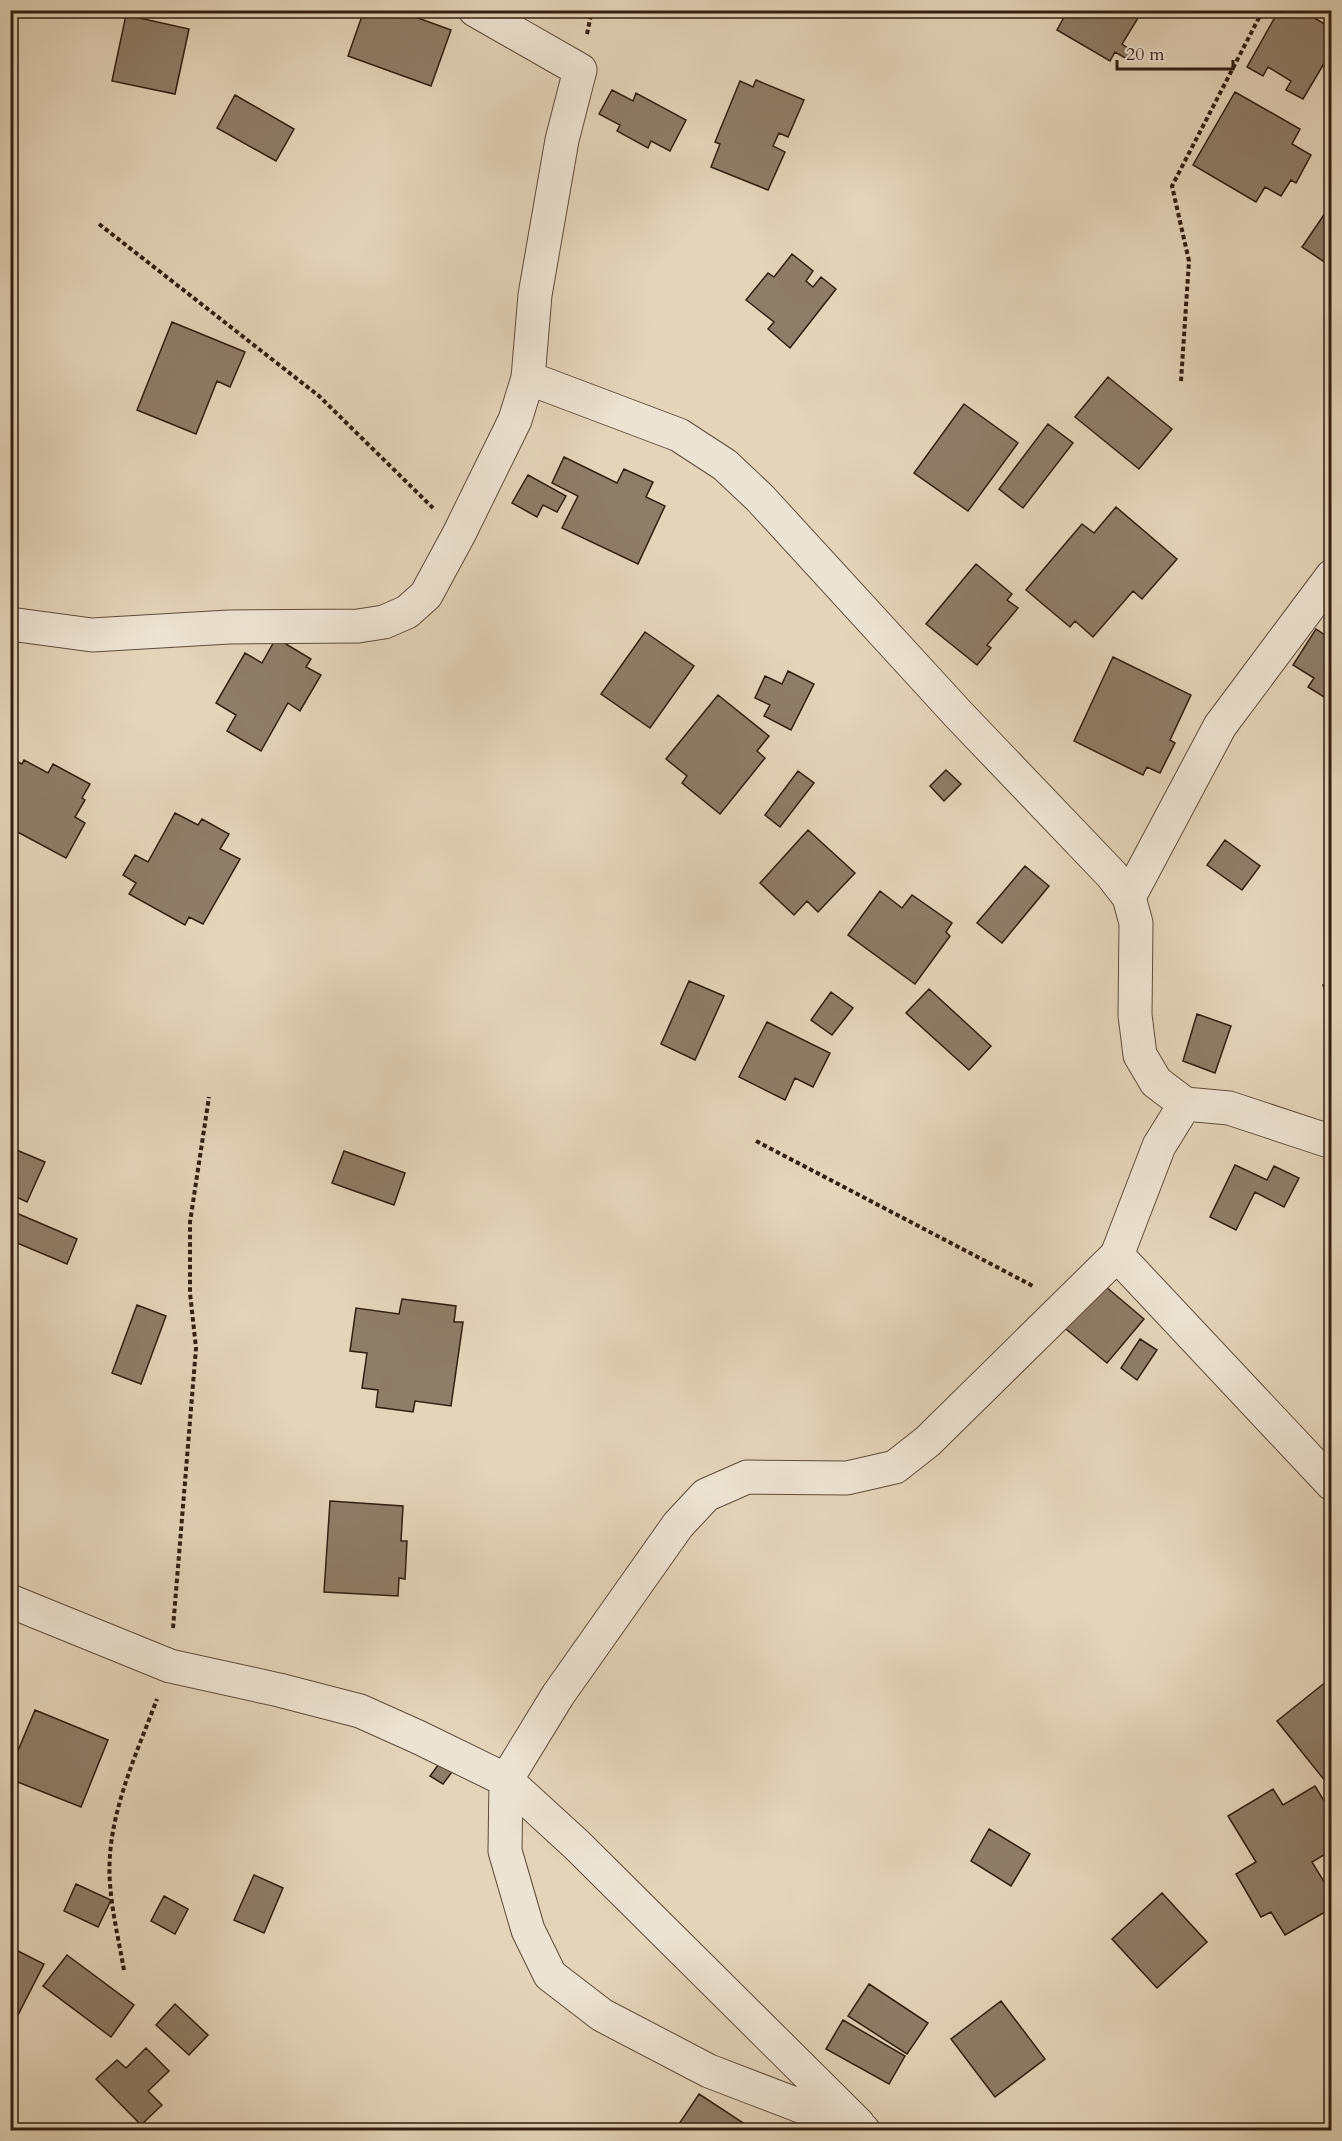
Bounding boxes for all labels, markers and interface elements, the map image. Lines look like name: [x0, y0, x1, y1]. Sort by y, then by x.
scale bar: [1117, 33, 1232, 71]
text: 20 m: [1126, 42, 1165, 67]

